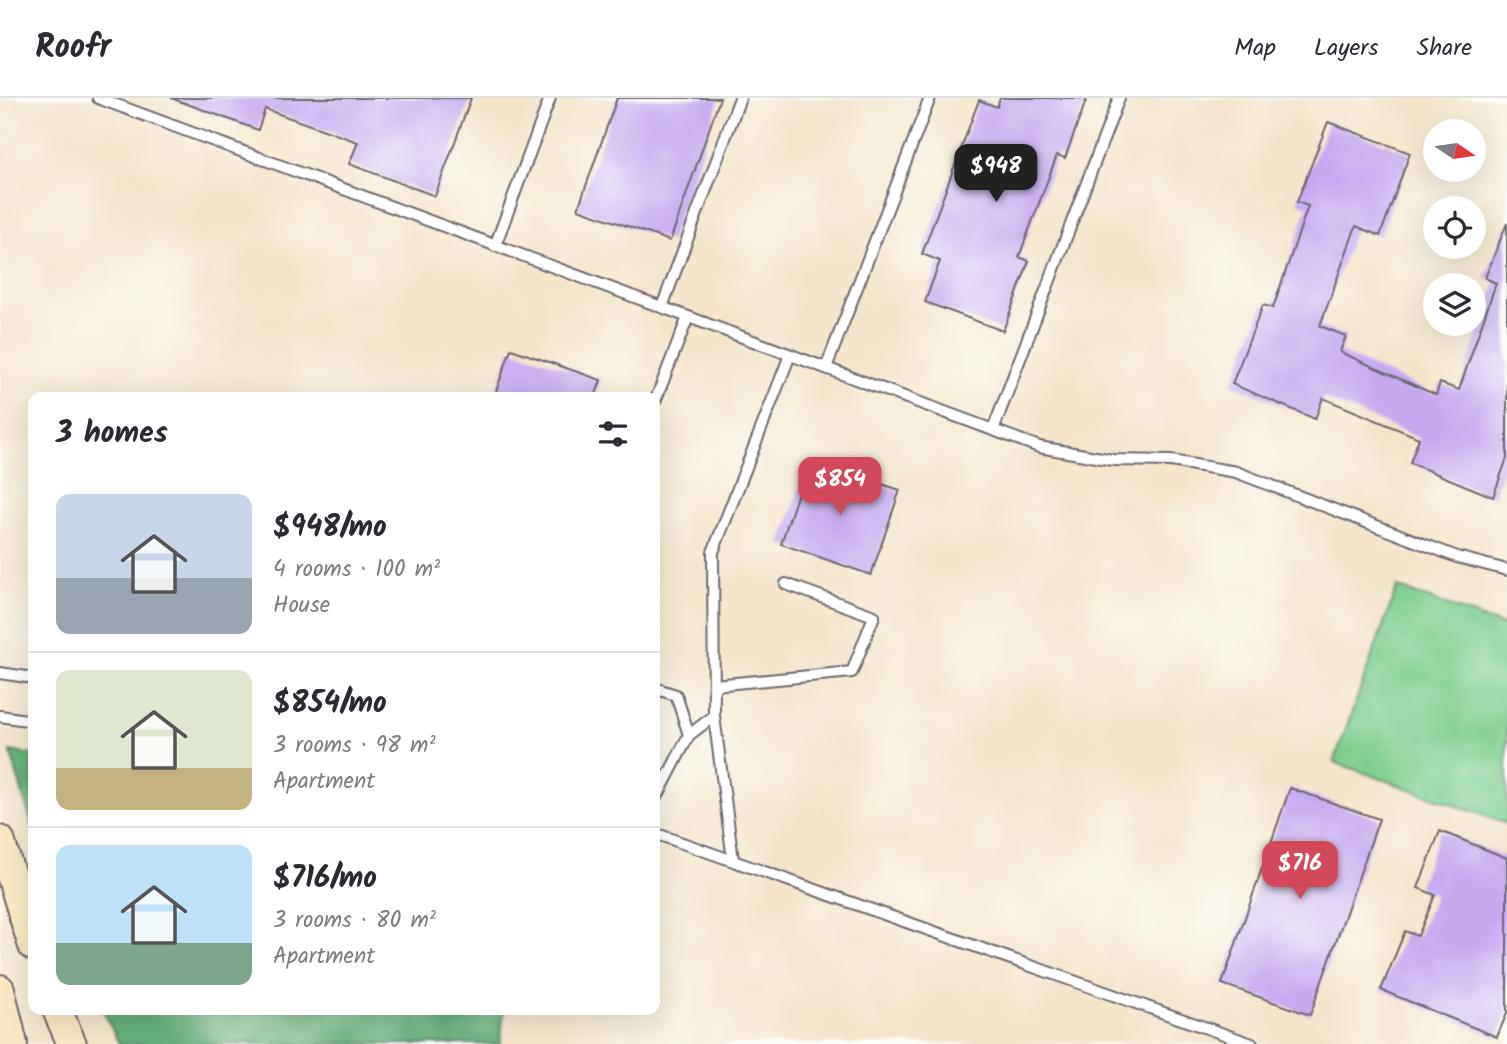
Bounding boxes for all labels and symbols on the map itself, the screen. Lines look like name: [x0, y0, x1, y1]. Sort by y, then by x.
north arrow: [1423, 119, 1486, 182]
pin: $948: [955, 144, 1037, 204]
pin: $854: [799, 458, 881, 517]
pin: $716: [1259, 842, 1341, 901]

